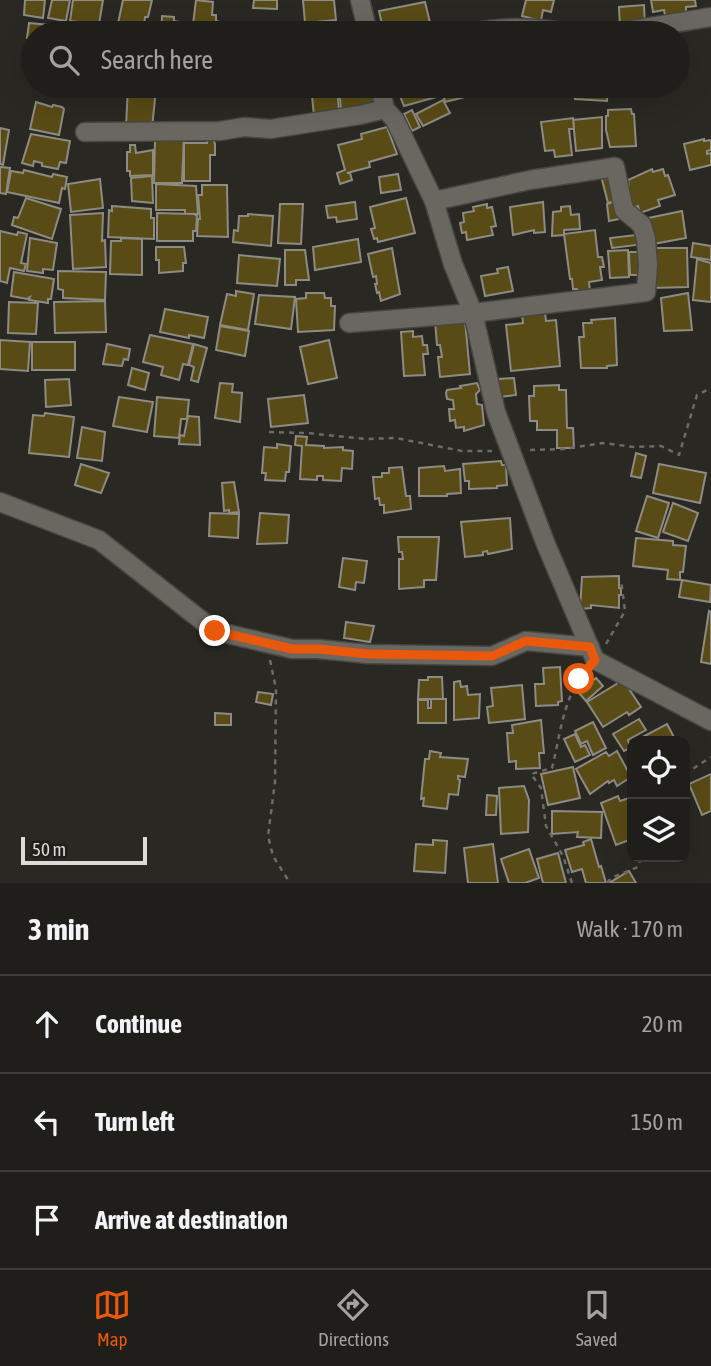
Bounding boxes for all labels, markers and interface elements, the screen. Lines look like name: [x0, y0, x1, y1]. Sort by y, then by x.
search box: [21, 21, 690, 98]
icon: search: [45, 41, 83, 79]
text: Search here: [101, 45, 213, 75]
route end: [199, 615, 230, 646]
route start: [563, 663, 594, 694]
map controls: [627, 736, 690, 862]
button: locate: [627, 736, 690, 799]
button: layers: [627, 799, 690, 862]
scale bar: [21, 834, 147, 866]
text: 50 m: [32, 838, 66, 860]
text: 3 min: [28, 912, 89, 946]
text: Walk · 170 m: [577, 916, 683, 942]
icon: ahead: [28, 1005, 66, 1043]
text: Continue: [95, 1009, 182, 1039]
text: 20 m: [642, 1011, 683, 1037]
icon: left: [28, 1103, 66, 1141]
text: Turn left: [95, 1107, 175, 1137]
text: 150 m: [631, 1109, 683, 1135]
icon: arrive: [28, 1201, 66, 1239]
text: Arrive at destination: [95, 1205, 288, 1235]
tab: Map: [93, 1286, 131, 1350]
tab: Directions: [318, 1286, 389, 1350]
tab: Saved: [576, 1286, 618, 1350]

